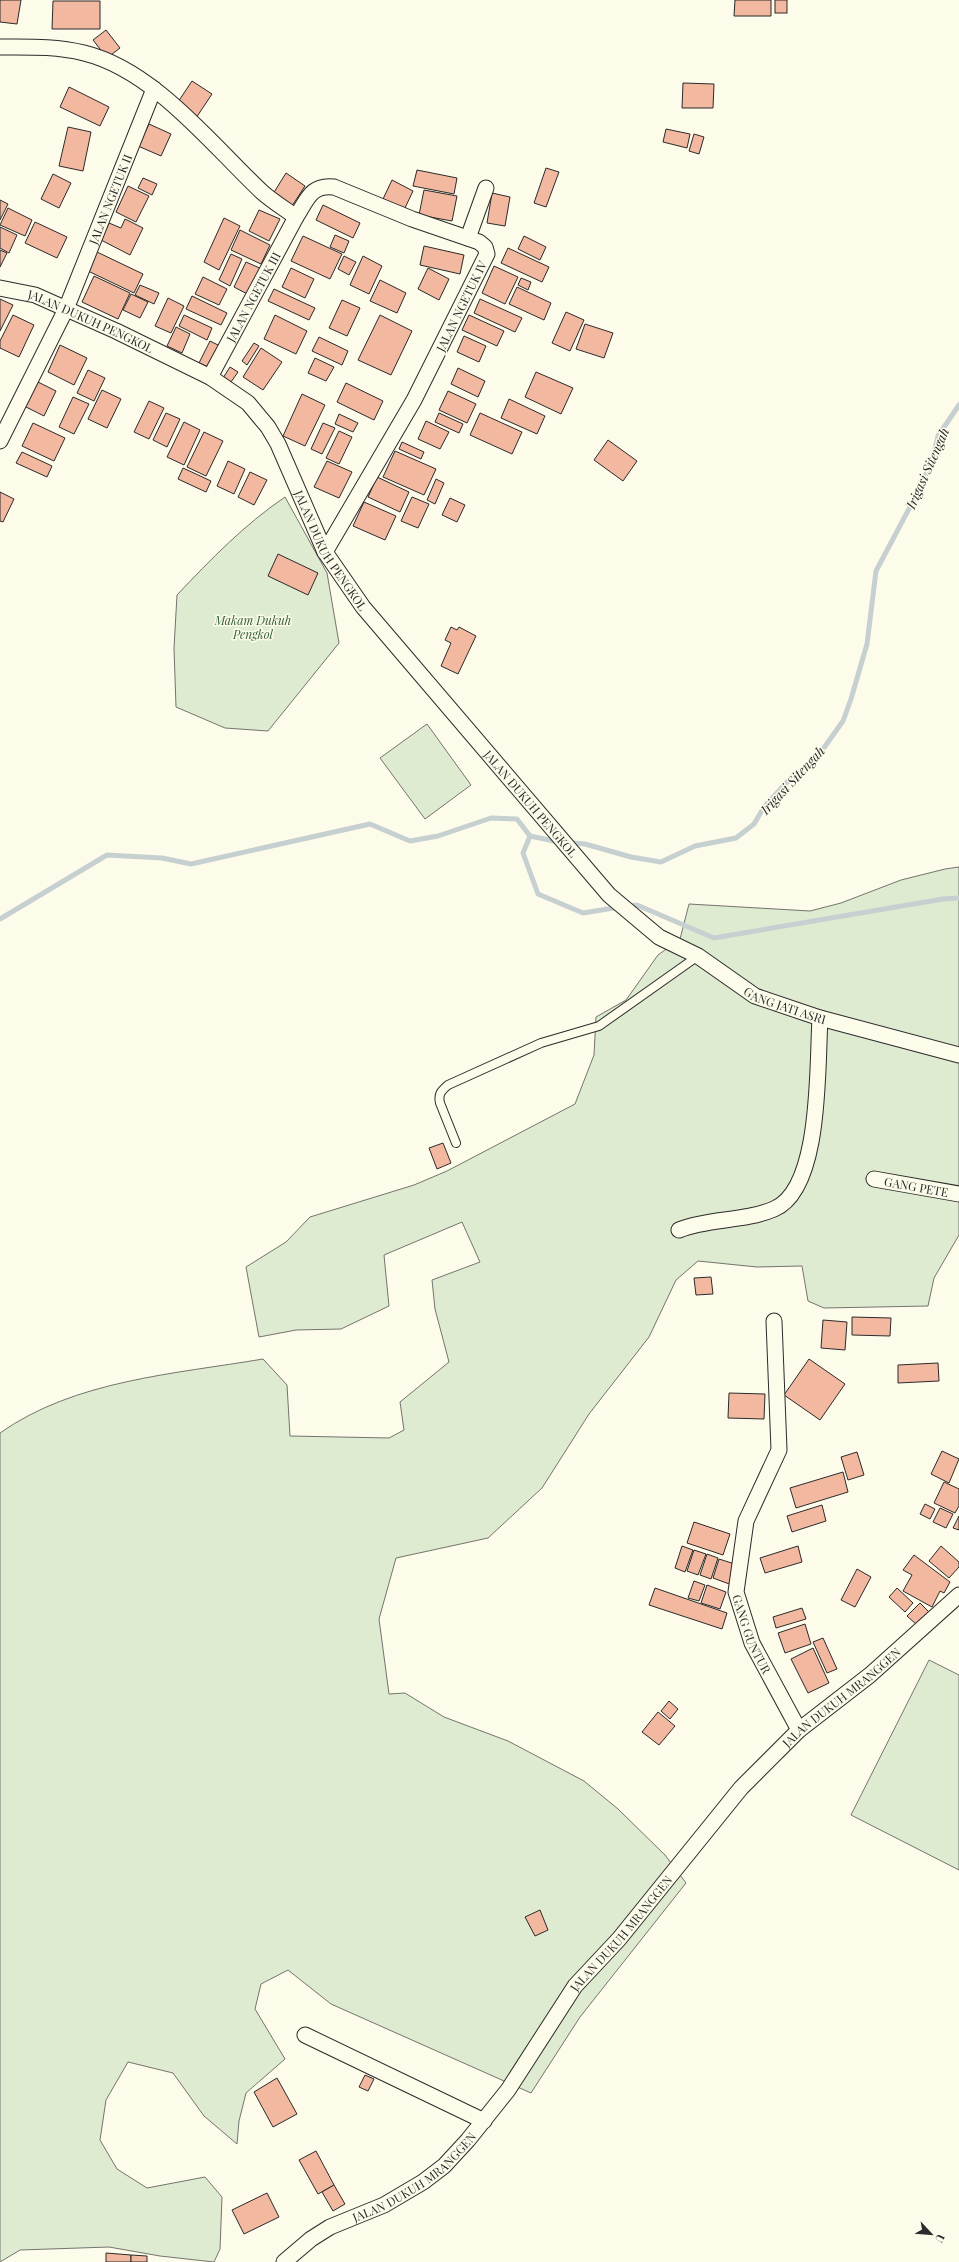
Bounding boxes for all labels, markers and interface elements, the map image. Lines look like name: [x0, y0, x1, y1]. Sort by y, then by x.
street label: JALAN NGETUK II: [84, 152, 135, 247]
street label: JALAN NGETUK III: [222, 249, 284, 346]
street label: JALAN NGETUK IV: [432, 258, 490, 355]
street label: JALAN DUKUH PENGKOL: [26, 286, 156, 356]
water label: Irigasi Sitengah: [901, 425, 952, 512]
street label: JALAN DUKUH PENGKOL: [291, 487, 371, 614]
park label: Makam Dukuh Pengkol: [214, 612, 291, 642]
water label: Irigasi Sitengah: [755, 742, 828, 818]
street label: JALAN DUKUH PENGKOL: [480, 746, 581, 860]
street label: GANG JATI ASRI: [741, 983, 828, 1027]
street label: GANG PETE: [883, 1173, 950, 1200]
street label: GANG GUNTUR: [729, 1592, 775, 1676]
street label: JALAN DUKUH MRANGGEN: [778, 1643, 904, 1751]
street label: JALAN DUKUH MRANGGEN: [565, 1871, 676, 1995]
street label: JALAN DUKUH MRANGGEN: [349, 2128, 480, 2225]
north arrow: [911, 2214, 951, 2254]
text: U: [932, 2232, 949, 2246]

